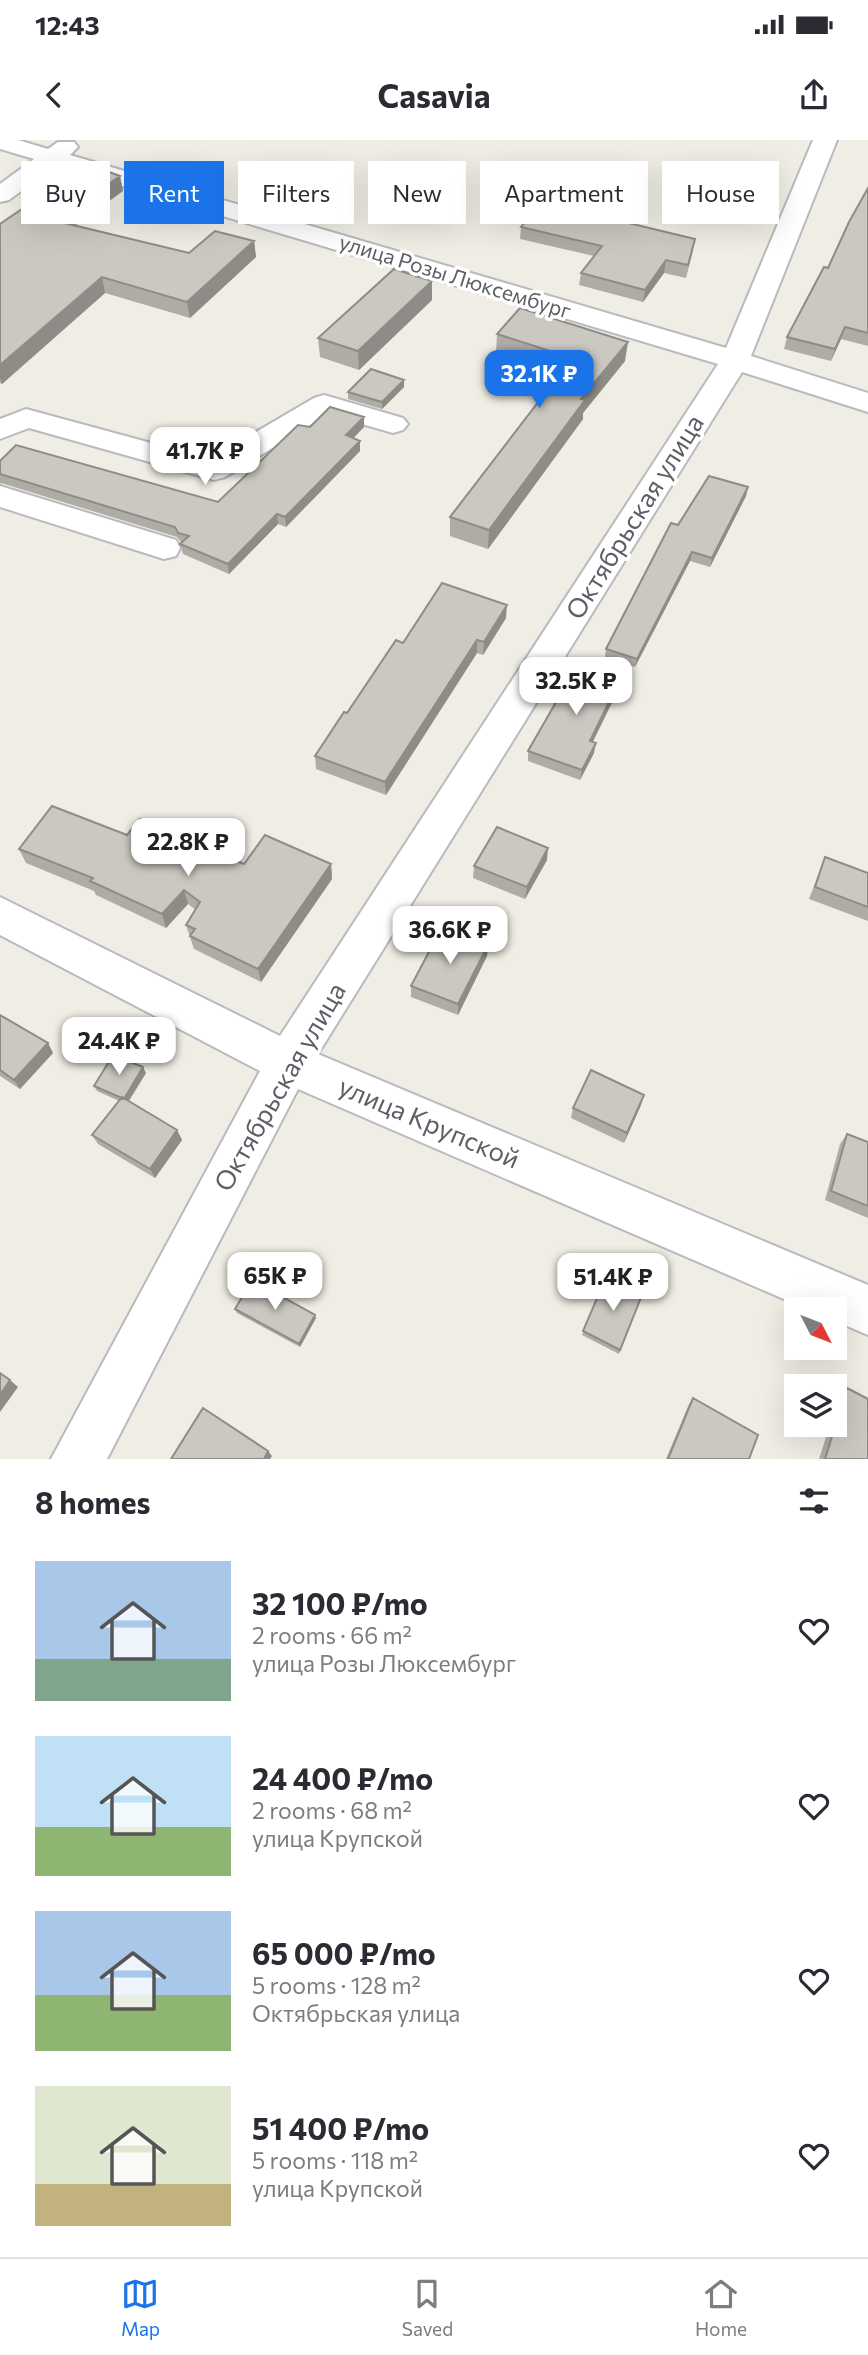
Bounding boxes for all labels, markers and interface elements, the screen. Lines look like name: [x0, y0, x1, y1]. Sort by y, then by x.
text: 12:43: [35, 9, 100, 40]
text: Casavia: [377, 75, 491, 115]
icon: back: [35, 76, 73, 114]
icon: share: [795, 76, 833, 114]
chip: Buy: [21, 161, 110, 224]
chip: Rent: [124, 161, 224, 224]
chip: Filters: [238, 161, 354, 224]
chip: New: [368, 161, 466, 224]
chip: Apartment: [480, 161, 648, 224]
chip: House: [662, 161, 779, 224]
street label: улица Розы Люксембург: [337, 228, 574, 323]
pin: 32.1K ₽: [474, 350, 604, 410]
text: 32.1K ₽: [501, 359, 577, 387]
street label: Октябрьская улица: [558, 408, 709, 624]
pin: 41.7K ₽: [140, 428, 270, 487]
text: 41.7K ₽: [166, 436, 244, 464]
pin: 32.5K ₽: [511, 658, 641, 717]
text: 32.5K ₽: [535, 666, 617, 694]
pin: 22.8K ₽: [123, 818, 253, 878]
text: 22.8K ₽: [147, 827, 229, 855]
pin: 36.6K ₽: [385, 906, 515, 966]
text: 36.6K ₽: [409, 915, 491, 943]
street label: Октябрьская улица: [206, 977, 351, 1196]
pin: 24.4K ₽: [54, 1018, 184, 1077]
text: 24.4K ₽: [78, 1026, 160, 1054]
street label: улица Крупской: [335, 1070, 525, 1174]
pin: 65K ₽: [226, 1252, 324, 1312]
pin: 51.4K ₽: [548, 1254, 678, 1313]
text: 65K ₽: [243, 1261, 307, 1289]
text: 51.4K ₽: [573, 1262, 653, 1290]
north arrow: [784, 1297, 847, 1360]
map controls: [784, 1297, 847, 1437]
button: layers: [784, 1374, 847, 1437]
icon: filters: [795, 1482, 833, 1520]
text: 8 homes: [35, 1483, 151, 1520]
text: 32 100 ₽/mo: [252, 1584, 428, 1621]
icon: home: [91, 1589, 175, 1673]
icon: heart: [795, 1612, 833, 1650]
text: 2 rooms · 66 m²: [252, 1621, 412, 1649]
text: улица Розы Люксембург: [252, 1649, 516, 1677]
text: 24 400 ₽/mo: [252, 1759, 433, 1796]
icon: home: [91, 1764, 175, 1848]
icon: heart: [795, 1787, 833, 1825]
text: 2 rooms · 68 m²: [252, 1796, 412, 1824]
text: улица Крупской: [252, 1824, 423, 1852]
text: 65 000 ₽/mo: [252, 1934, 436, 1971]
icon: home: [91, 1939, 175, 2023]
icon: heart: [795, 1962, 833, 2000]
text: 5 rooms · 128 m²: [252, 1971, 421, 1999]
text: Октябрьская улица: [252, 1999, 460, 2027]
text: 51 400 ₽/mo: [252, 2109, 429, 2146]
icon: home: [91, 2114, 175, 2198]
icon: heart: [795, 2137, 833, 2175]
text: 5 rooms · 118 m²: [252, 2146, 418, 2174]
text: улица Крупской: [252, 2174, 423, 2202]
tab: Map: [121, 2275, 160, 2340]
tab: Saved: [402, 2275, 453, 2340]
tab: Home: [695, 2275, 747, 2340]

